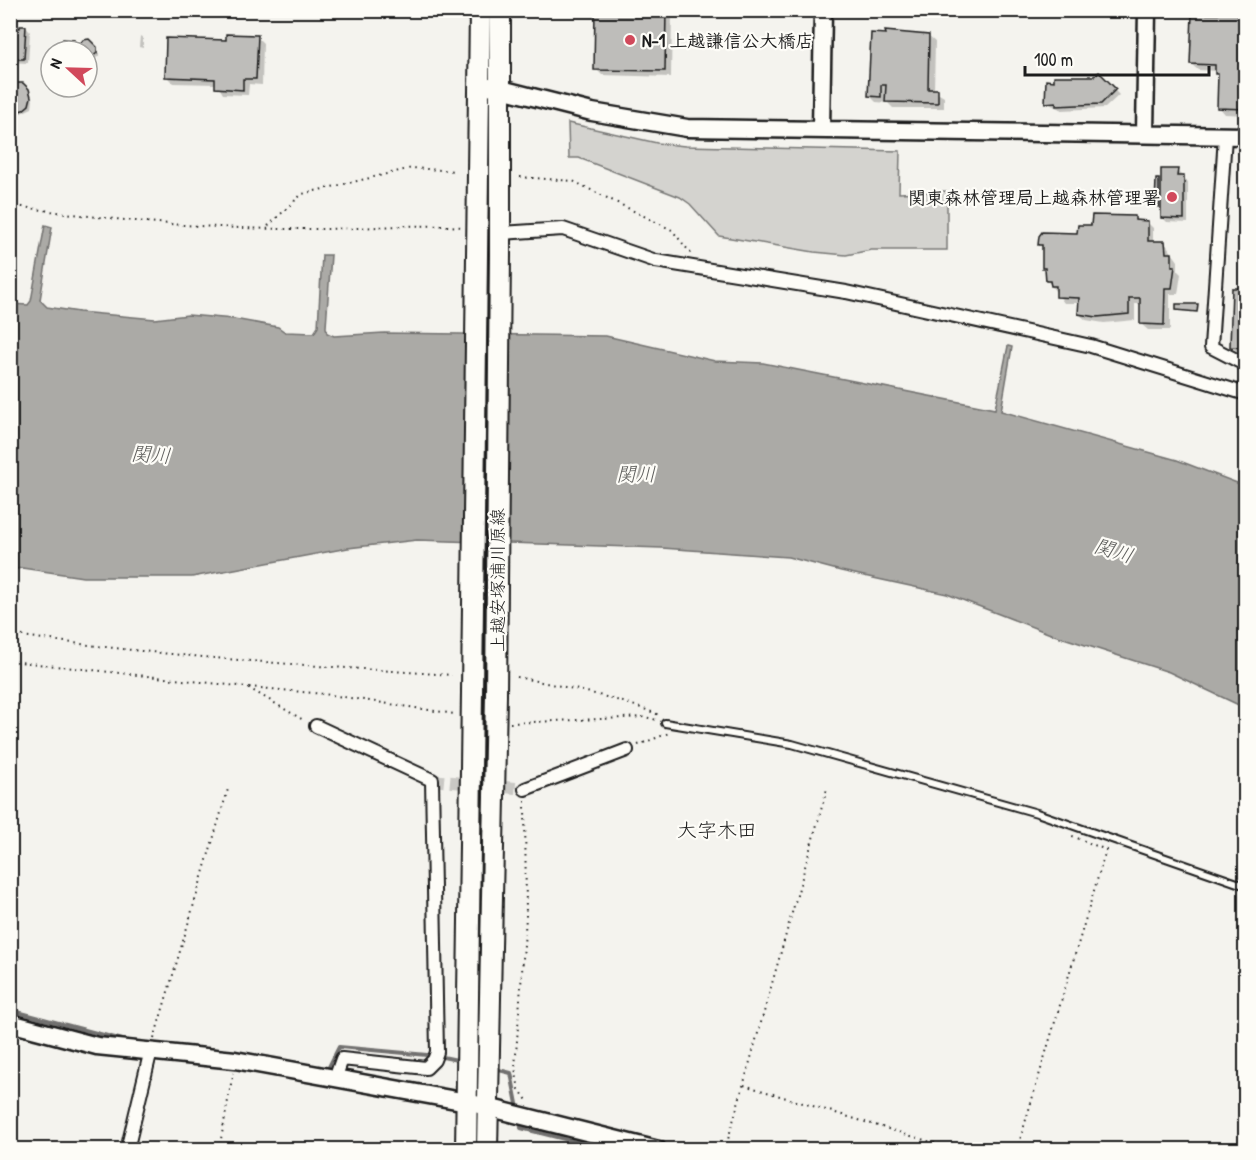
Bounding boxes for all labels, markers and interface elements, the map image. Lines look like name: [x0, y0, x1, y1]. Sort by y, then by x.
place label: N-1 上越謙信公大橋店: [642, 28, 814, 53]
marker: N-1 上越謙信公大橋店: [623, 33, 637, 47]
north arrow: [39, 39, 99, 99]
scale bar: [1025, 39, 1210, 77]
text: 100 m: [1034, 47, 1073, 72]
text: N: [43, 55, 67, 71]
place label: 関東森林管理局上越森林管理署: [908, 185, 1160, 210]
marker: 関東森林管理局上越森林管理署: [1165, 190, 1179, 204]
water label: 関川: [130, 439, 172, 469]
water label: 関川: [616, 460, 656, 487]
street label: 上越安塚浦川原線: [485, 508, 510, 652]
water label: 関川: [1091, 531, 1137, 569]
district label: 大字木田: [677, 816, 757, 843]

